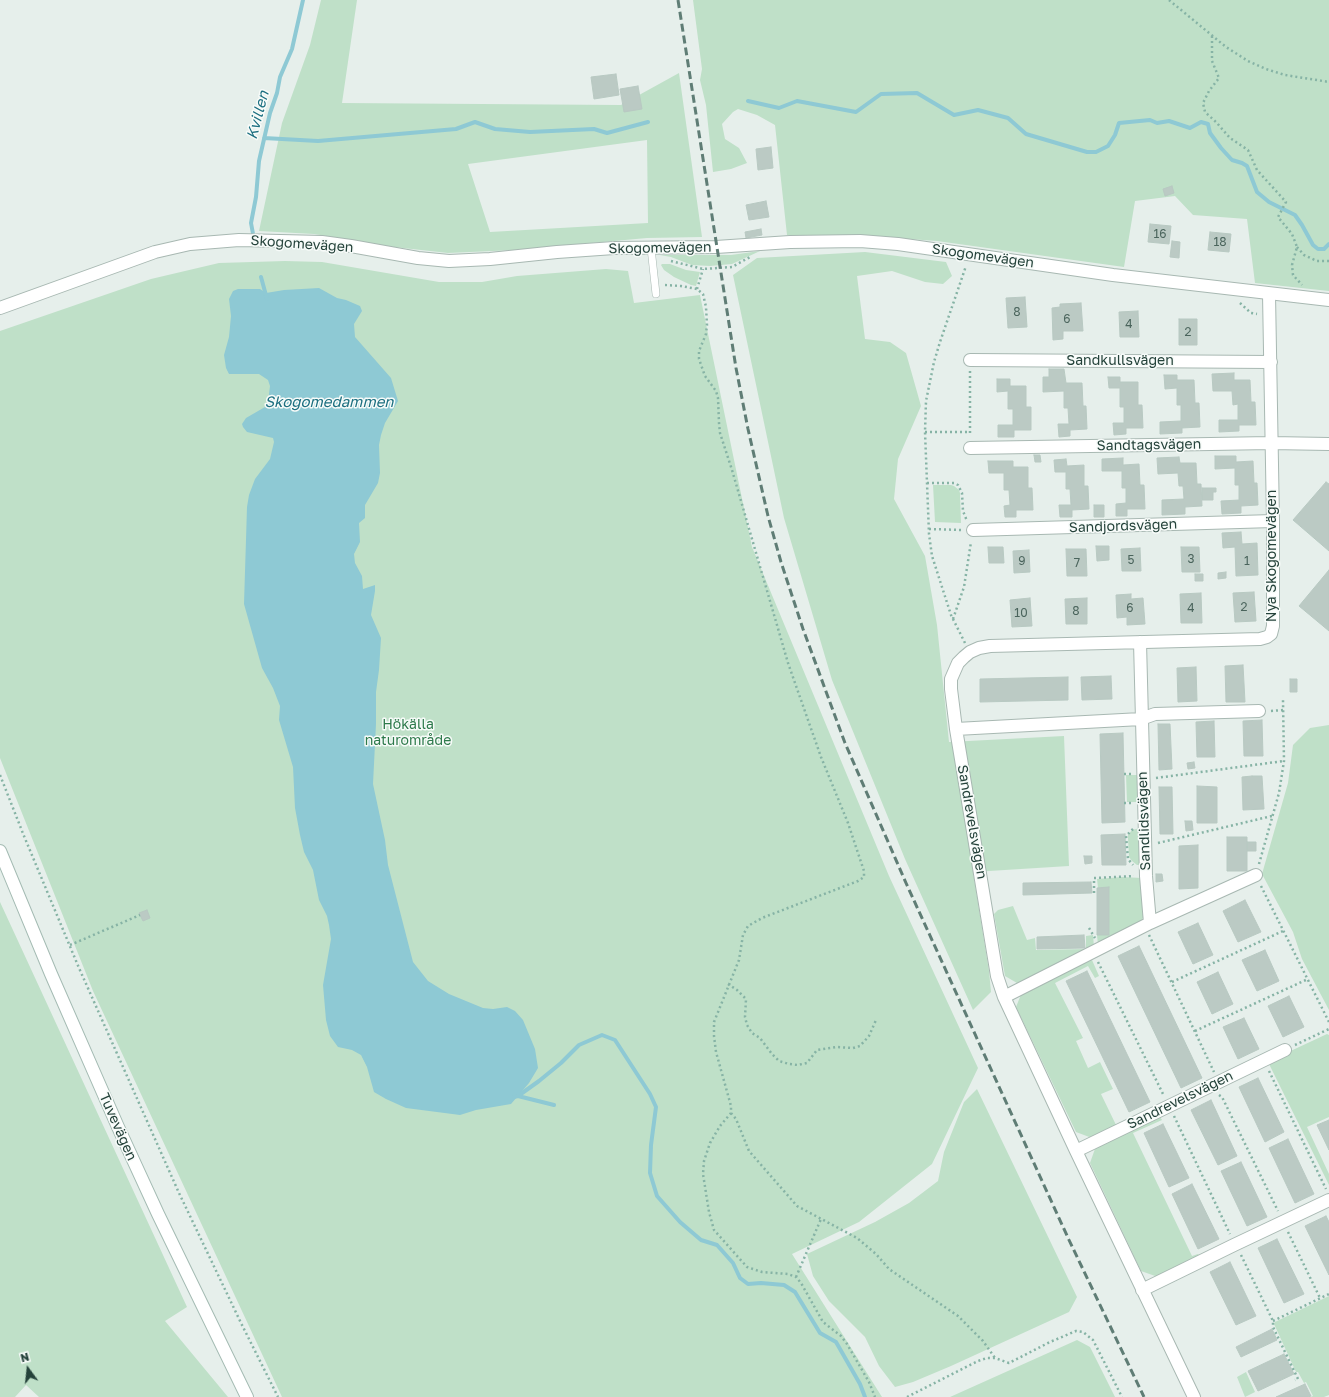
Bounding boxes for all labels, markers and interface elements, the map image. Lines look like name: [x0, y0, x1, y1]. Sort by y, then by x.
water label: Kvillen: [243, 89, 273, 141]
house number: 16: [1153, 227, 1167, 241]
street label: Skogomevägen: [250, 232, 354, 256]
house number: 18: [1213, 235, 1227, 249]
street label: Skogomevägen: [608, 239, 712, 257]
street label: Skogomevägen: [931, 241, 1035, 271]
house number: 8: [1013, 305, 1021, 319]
house number: 6: [1063, 312, 1071, 326]
house number: 4: [1125, 317, 1133, 331]
house number: 2: [1185, 325, 1191, 339]
street label: Sandkullsvägen: [1066, 353, 1174, 369]
water label: Skogomedammen: [264, 393, 394, 411]
street label: Sandtagsvägen: [1097, 436, 1201, 454]
street label: Nya Skogomevägen: [1264, 490, 1280, 622]
street label: Sandjordsvägen: [1069, 516, 1177, 536]
house number: 3: [1187, 552, 1195, 566]
house number: 5: [1128, 553, 1134, 567]
house number: 9: [1018, 554, 1026, 568]
house number: 1: [1244, 554, 1250, 568]
house number: 7: [1074, 556, 1080, 570]
house number: 2: [1241, 600, 1247, 614]
house number: 6: [1126, 601, 1134, 615]
house number: 4: [1187, 601, 1195, 615]
house number: 8: [1072, 604, 1080, 618]
house number: 10: [1014, 606, 1028, 620]
park label: Hökälla naturområde: [365, 717, 451, 750]
street label: Sandrevelsvägen: [954, 764, 990, 880]
street label: Sandlidsvägen: [1134, 771, 1154, 871]
street label: Sandrevelsvägen: [1124, 1067, 1236, 1133]
street label: Tuvevägen: [96, 1091, 140, 1163]
north arrow: [8, 1349, 48, 1389]
text: N: [19, 1350, 30, 1364]

